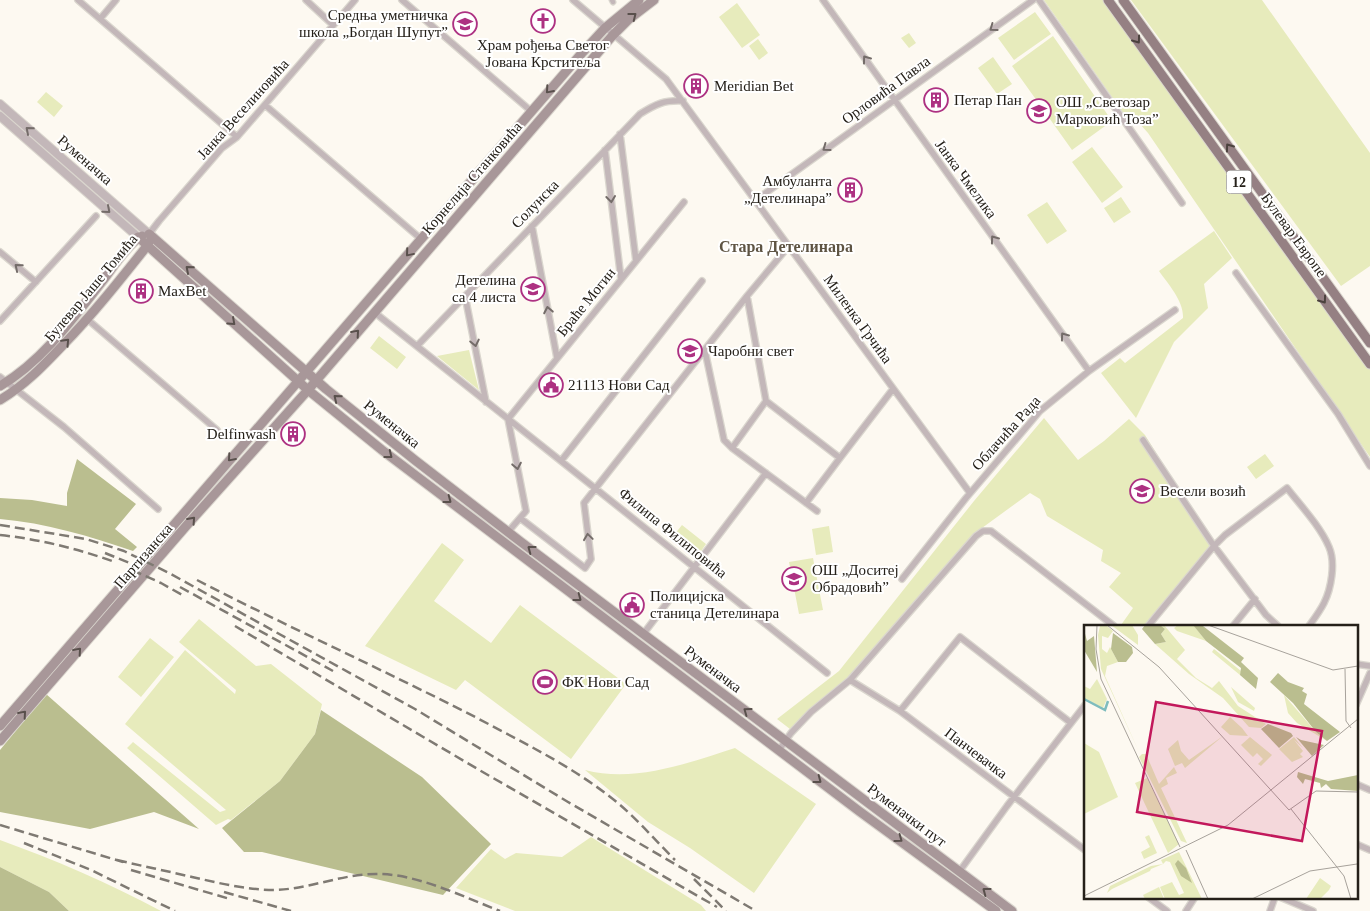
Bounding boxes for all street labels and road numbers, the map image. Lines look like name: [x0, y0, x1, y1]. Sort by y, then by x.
street label: Орловића Павла: [839, 53, 933, 127]
street label: Јанка Веселиновића: [194, 56, 292, 162]
street label: Корнелија Станковића: [419, 118, 525, 237]
street label: Руменачка: [54, 132, 116, 188]
street label: Јанка Чмелика: [932, 137, 1000, 222]
road number: 12: [1226, 170, 1252, 193]
street label: Солунска: [508, 176, 562, 231]
street label: Булевар Европе: [1258, 190, 1330, 280]
street label: Булевар Јаше Томића: [41, 231, 141, 345]
street label: Браће Могин: [554, 265, 618, 339]
street label: Миленка Грчића: [820, 272, 896, 367]
street label: Облачића Рада: [968, 392, 1044, 473]
street label: Руменачка: [361, 397, 423, 452]
street label: Филипа Филиповића: [616, 485, 730, 582]
street label: Партизанска: [111, 520, 176, 592]
street label: Руменачка: [681, 642, 745, 696]
street label: Панчевачка: [942, 724, 1011, 782]
street label: Руменачки пут: [864, 780, 950, 850]

